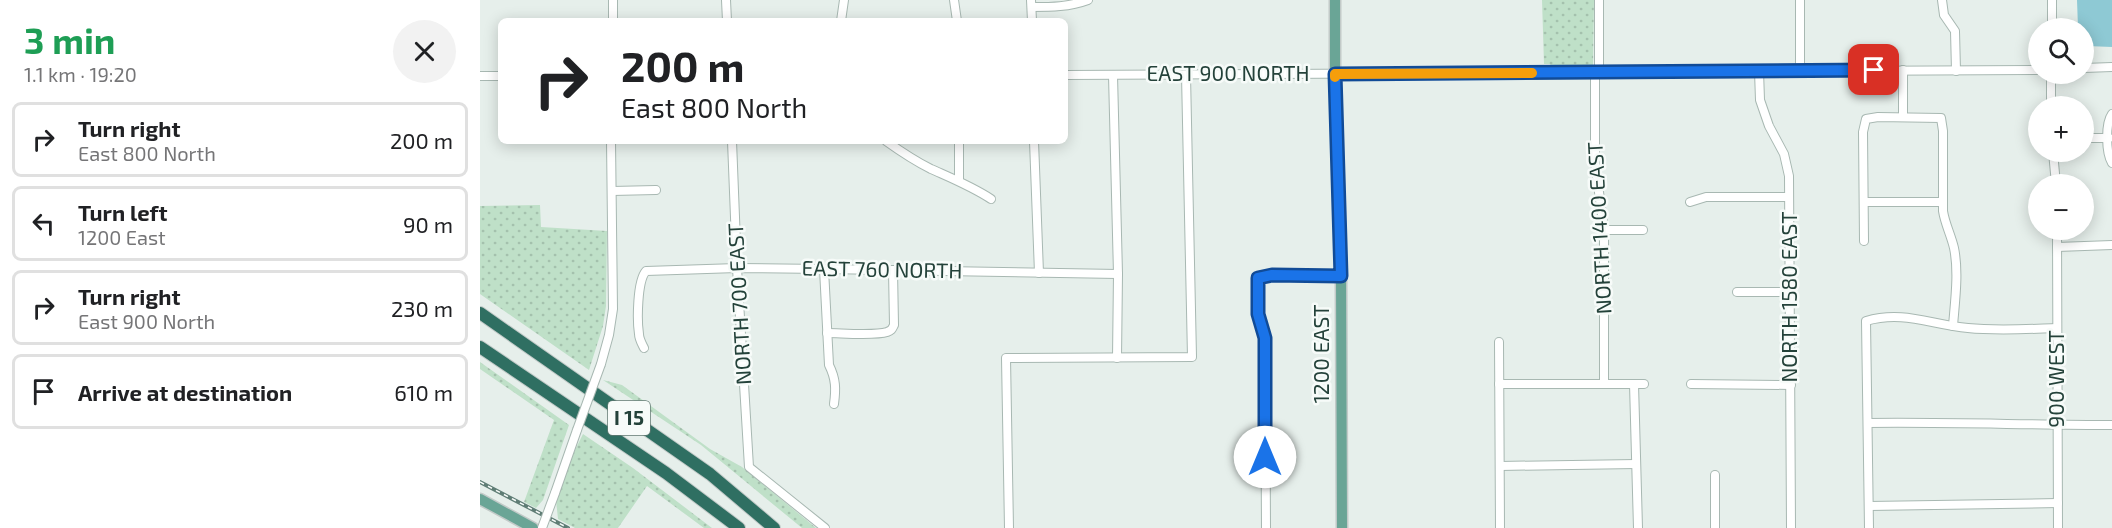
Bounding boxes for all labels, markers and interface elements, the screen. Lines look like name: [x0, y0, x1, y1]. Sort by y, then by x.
text: 3 min: [24, 18, 115, 61]
map controls: [2028, 18, 2094, 240]
button: search: [2028, 18, 2094, 84]
button: close: [393, 20, 456, 83]
text: 200 m: [621, 40, 744, 90]
icon: right: [522, 42, 600, 120]
pin: [1848, 44, 1899, 95]
icon: arrive: [1857, 53, 1890, 86]
street label: EAST 900 NORTH: [1147, 60, 1309, 85]
text: 1.1 km · 19:20: [24, 62, 137, 86]
text: East 800 North: [621, 91, 807, 123]
button: +: [2028, 96, 2094, 162]
text: Turn right: [78, 115, 180, 141]
icon: right: [27, 123, 60, 156]
text: 200 m: [390, 127, 453, 153]
text: East 800 North: [78, 141, 216, 165]
street label: NORTH 1400 EAST: [1582, 141, 1616, 315]
button: −: [2028, 174, 2094, 240]
text: Turn left: [78, 199, 167, 225]
icon: left: [27, 207, 60, 240]
text: 90 m: [403, 211, 453, 237]
street label: NORTH 1580 EAST: [1776, 211, 1801, 383]
street label: NORTH 700 EAST: [722, 223, 755, 386]
text: 1200 East: [78, 225, 166, 249]
street label: EAST 760 NORTH: [801, 255, 963, 282]
text: Turn right: [78, 283, 180, 309]
icon: right: [27, 291, 60, 324]
text: 230 m: [391, 295, 453, 321]
street label: 1200 EAST: [1308, 305, 1333, 403]
text: East 900 North: [78, 309, 215, 333]
street label: 900 WEST: [2043, 330, 2068, 428]
icon: arrive: [27, 375, 60, 408]
text: Arrive at destination: [78, 379, 292, 405]
text: 610 m: [394, 379, 453, 405]
road number: I 15: [608, 401, 650, 435]
position arrow: [1233, 425, 1297, 489]

